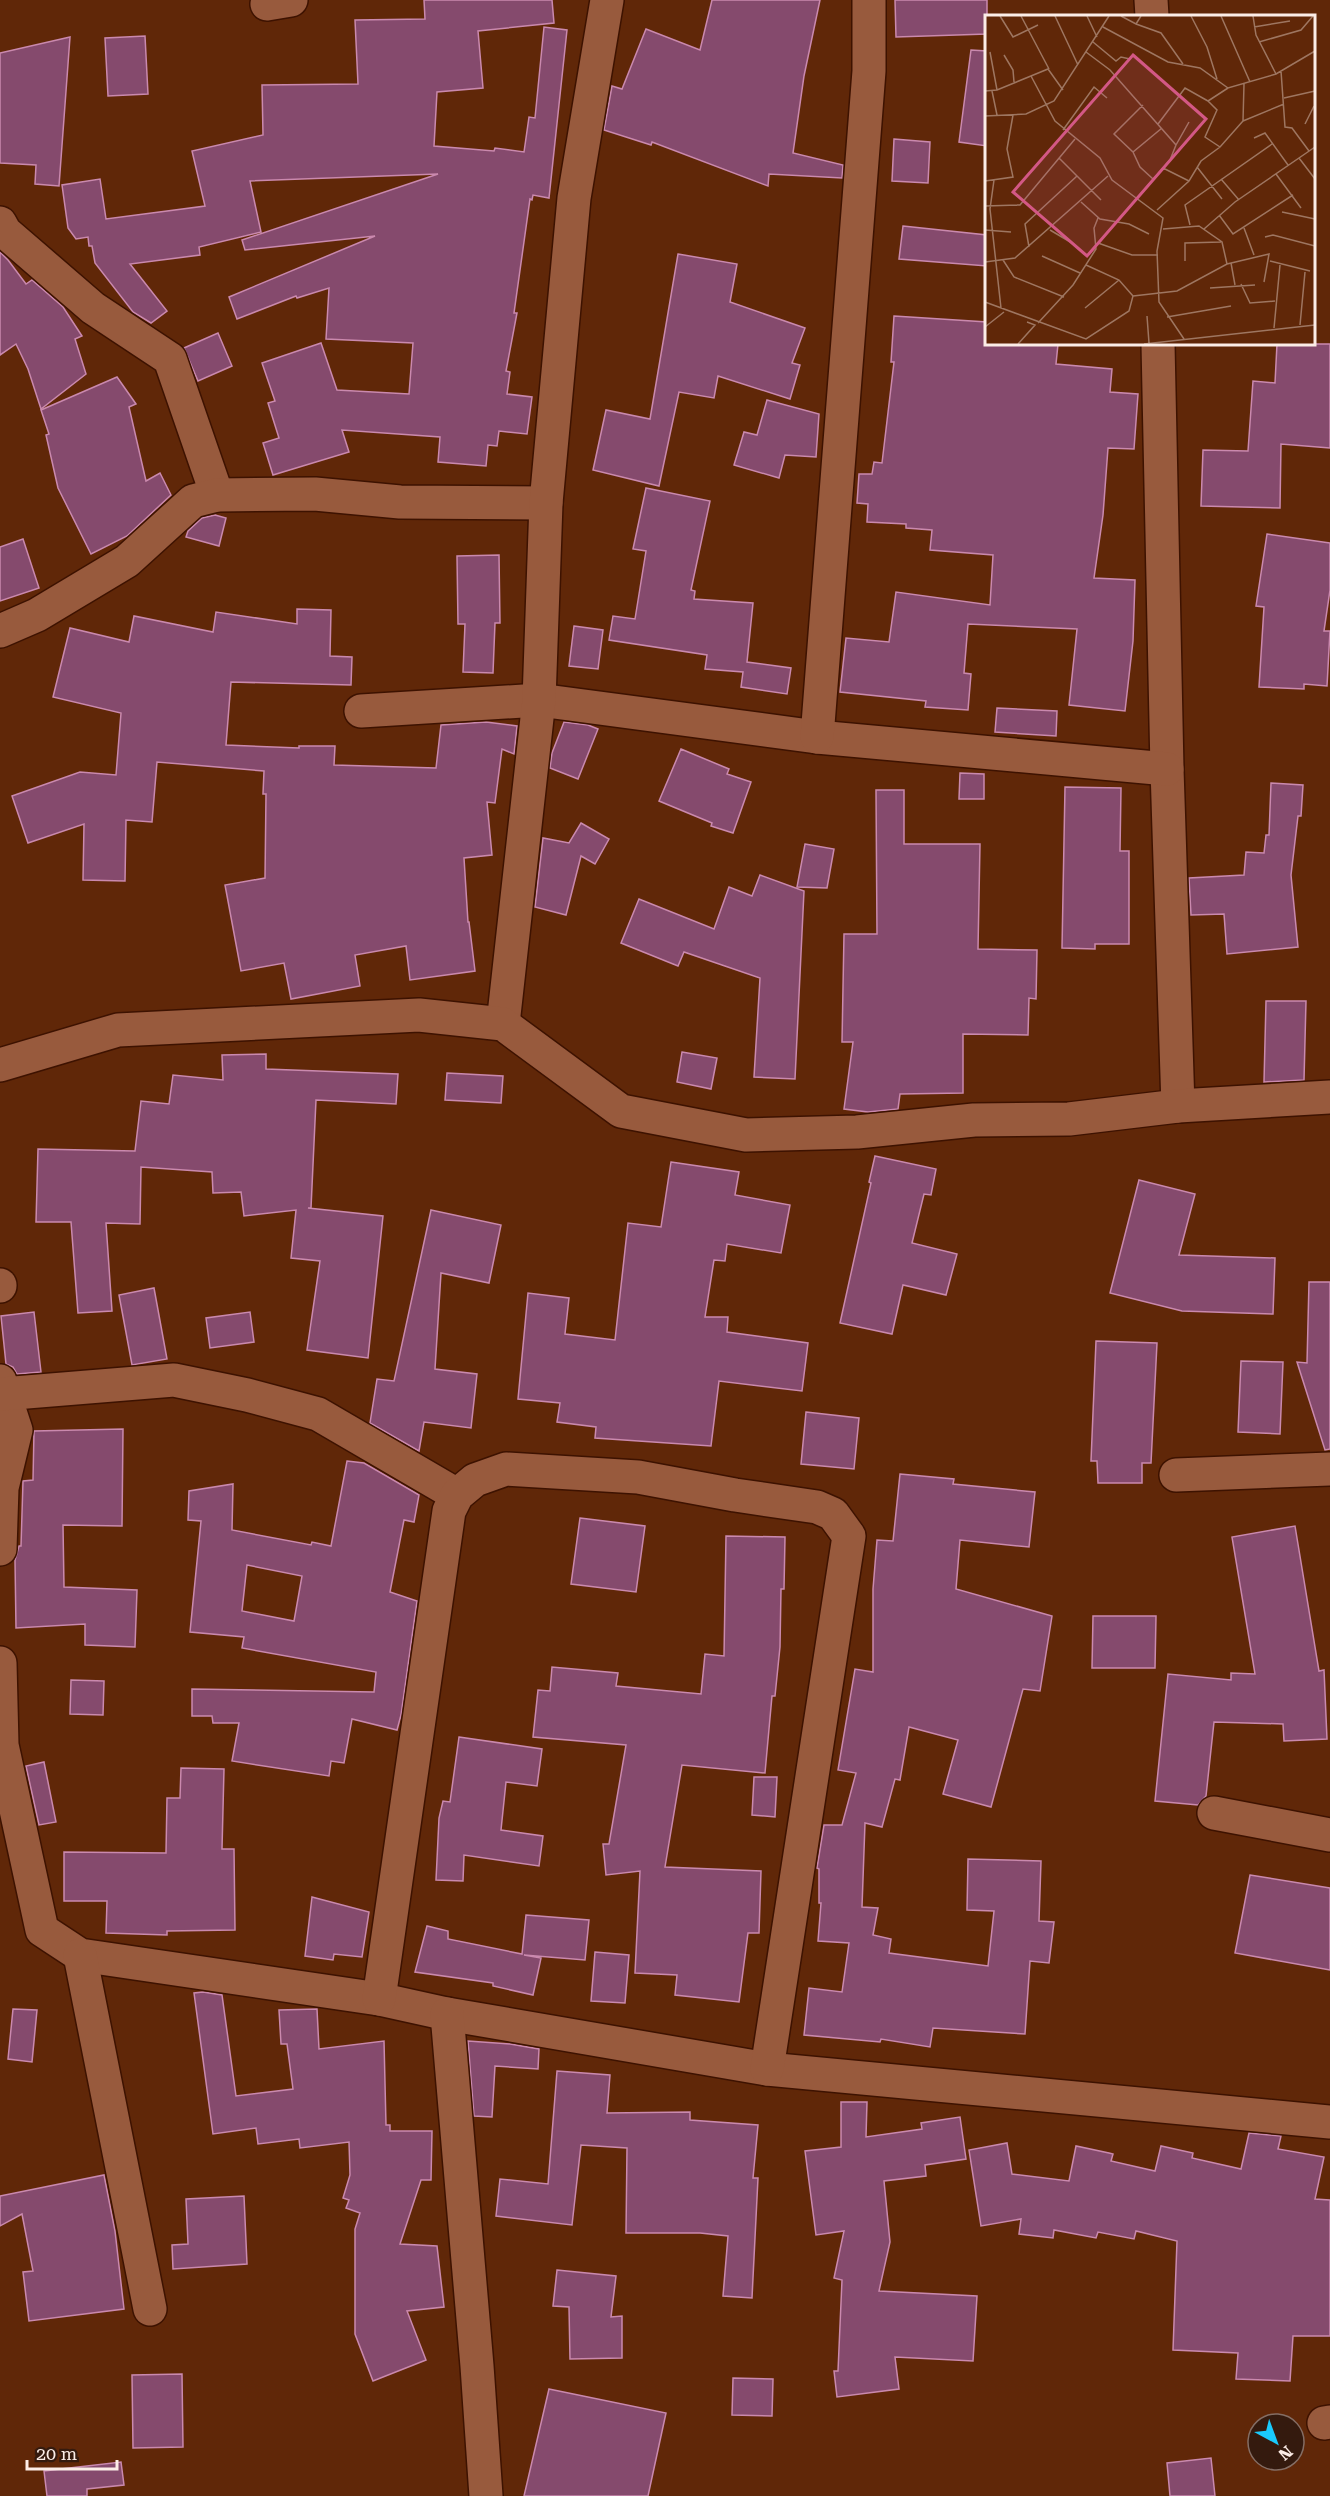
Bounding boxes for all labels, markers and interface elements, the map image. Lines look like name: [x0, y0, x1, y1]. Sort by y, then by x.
inset map: [985, 15, 1315, 345]
north arrow: [1246, 2412, 1306, 2472]
scale bar: [27, 2433, 117, 2471]
text: N: [1275, 2442, 1296, 2464]
text: 20 m: [36, 2443, 77, 2464]

